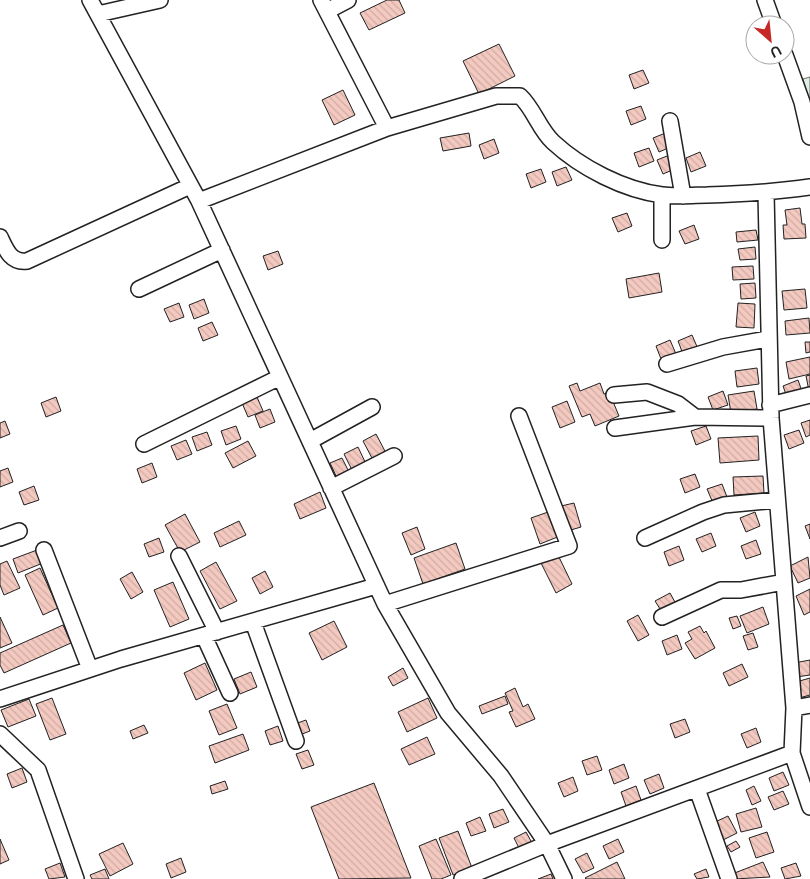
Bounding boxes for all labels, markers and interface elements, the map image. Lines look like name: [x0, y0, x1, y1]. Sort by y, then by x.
north arrow: [745, 15, 795, 65]
text: U: [768, 42, 784, 61]

